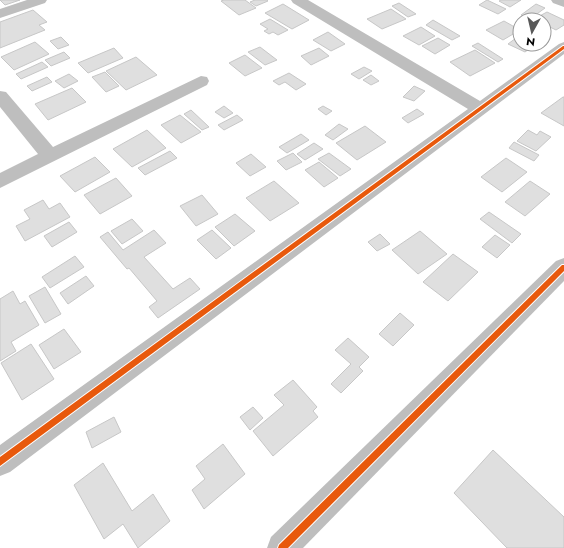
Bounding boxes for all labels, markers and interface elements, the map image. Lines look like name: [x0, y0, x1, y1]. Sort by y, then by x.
north arrow: [512, 12, 552, 52]
text: N: [525, 33, 536, 50]

